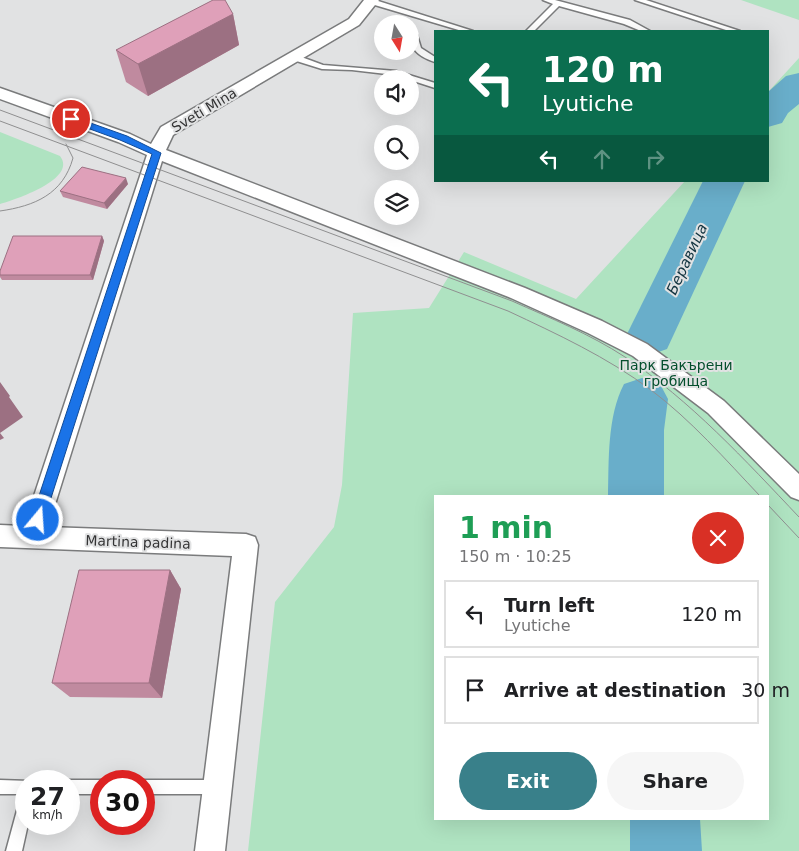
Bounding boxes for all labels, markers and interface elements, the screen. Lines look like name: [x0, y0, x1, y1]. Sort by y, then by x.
north arrow: [374, 15, 419, 60]
map controls: [374, 15, 419, 225]
icon: left: [459, 50, 524, 115]
text: 120 m: [542, 50, 664, 90]
button: sound: [374, 70, 419, 115]
street label: Sveti Mina: [169, 84, 239, 136]
text: Lyutiche: [542, 91, 634, 116]
pin: [50, 98, 92, 140]
icon: arrive: [57, 105, 85, 133]
button: search: [374, 125, 419, 170]
icon: left: [535, 145, 563, 173]
icon: ahead: [588, 145, 616, 173]
icon: right: [641, 145, 669, 173]
button: layers: [374, 180, 419, 225]
water label: Беравица: [663, 221, 711, 297]
park label: Парк Бакърени гробища: [619, 357, 733, 389]
position arrow: [11, 493, 63, 545]
text: 1 min: [459, 510, 553, 545]
button: close: [692, 512, 744, 564]
street label: Martina padina: [85, 532, 191, 552]
text: 150 m · 10:25: [459, 547, 572, 566]
text: Turn left: [504, 594, 595, 616]
icon: left: [461, 600, 489, 628]
text: 120 m: [681, 603, 742, 625]
text: Lyutiche: [504, 616, 571, 635]
icon: arrive: [461, 676, 489, 704]
text: Arrive at destination: [504, 679, 726, 701]
text: 30 m: [741, 679, 790, 701]
button: Exit: [459, 752, 597, 810]
button: Share: [607, 752, 744, 810]
speed limit sign: 30: [90, 770, 155, 835]
text: 27: [30, 782, 65, 811]
text: km/h: [32, 808, 63, 822]

